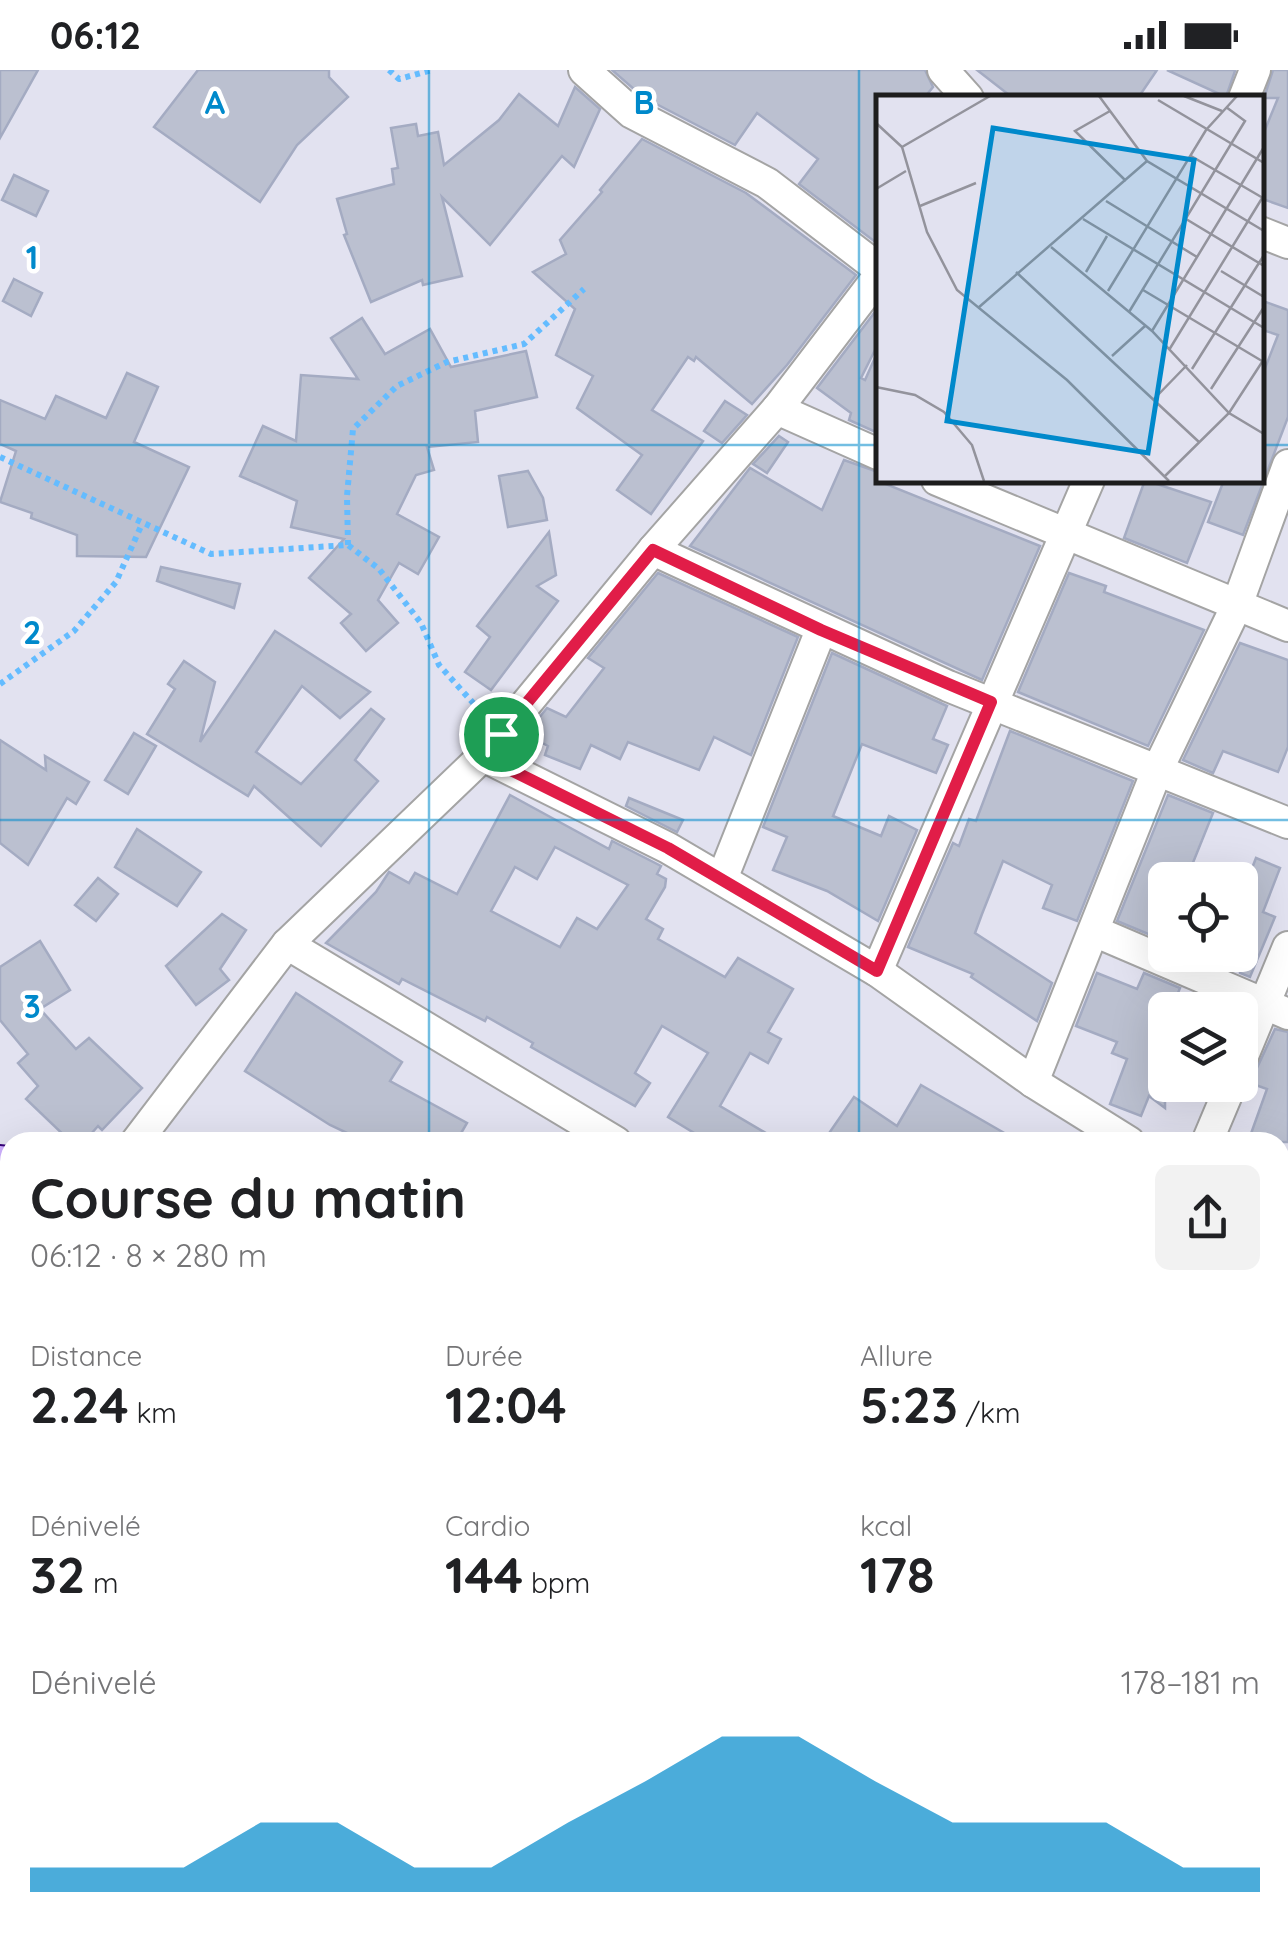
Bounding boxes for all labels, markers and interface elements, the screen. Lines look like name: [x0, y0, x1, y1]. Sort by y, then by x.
text: 06:12: [50, 11, 141, 59]
text: A: [205, 82, 226, 122]
text: B: [634, 82, 654, 122]
inset map: [876, 95, 1263, 482]
text: 1: [26, 237, 38, 277]
text: 2: [23, 612, 41, 652]
pin: [459, 692, 544, 777]
icon: arrive: [474, 707, 529, 762]
map controls: [1148, 862, 1258, 1102]
button: locate: [1148, 862, 1258, 972]
text: 3: [23, 986, 41, 1026]
button: layers: [1148, 992, 1258, 1102]
text: Course du matin: [30, 1163, 466, 1232]
button: share: [1155, 1165, 1260, 1270]
text: 06:12 · 8 × 280 m: [30, 1235, 267, 1275]
text: Distance: [30, 1338, 142, 1373]
text: Durée: [445, 1338, 523, 1373]
text: Allure: [860, 1338, 933, 1373]
text: 2.24: [30, 1373, 129, 1436]
text: 12:04: [445, 1373, 567, 1436]
text: 5:23: [860, 1373, 958, 1436]
text: km: [129, 1395, 177, 1430]
text: /km: [958, 1395, 1021, 1430]
text: Dénivelé: [30, 1508, 141, 1543]
text: Cardio: [445, 1508, 530, 1543]
text: kcal: [860, 1508, 912, 1543]
text: 32: [30, 1543, 85, 1606]
text: 144: [445, 1543, 523, 1606]
text: 178: [860, 1543, 934, 1606]
text: m: [85, 1565, 119, 1600]
text: bpm: [523, 1565, 590, 1600]
text: Dénivelé: [30, 1662, 157, 1702]
text: 178–181 m: [1121, 1662, 1260, 1702]

